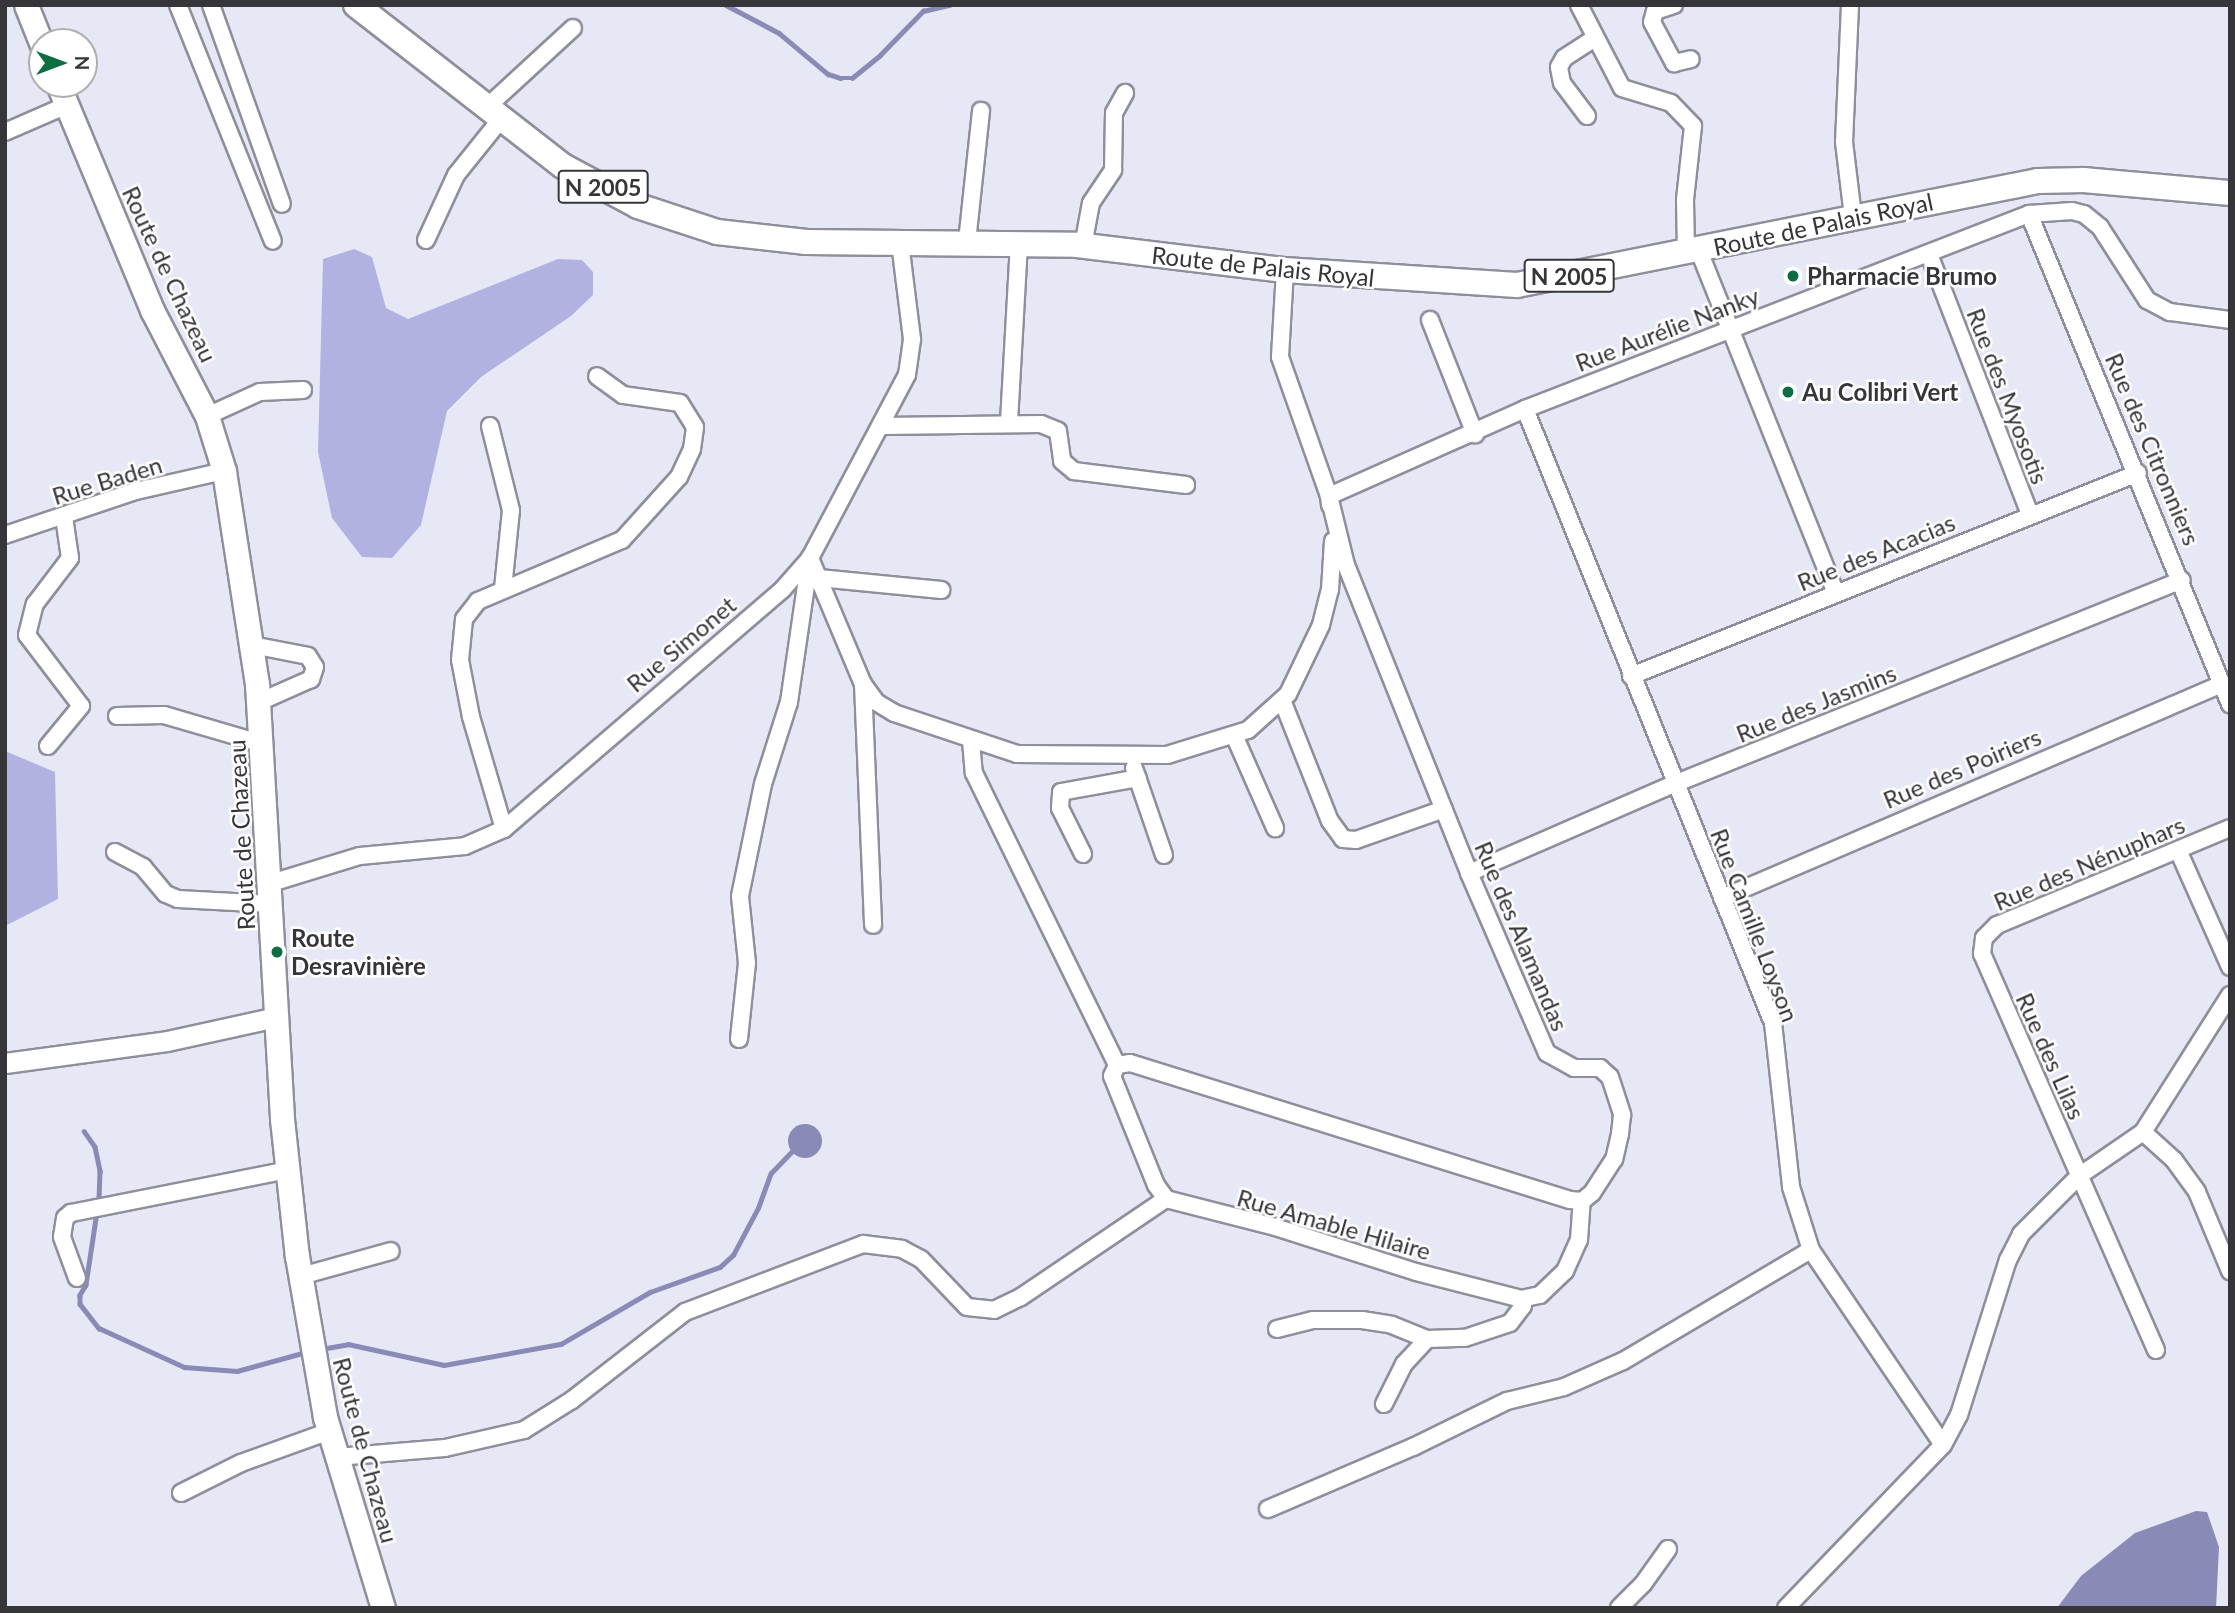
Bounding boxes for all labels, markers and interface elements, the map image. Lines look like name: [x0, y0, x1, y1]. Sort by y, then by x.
north arrow: [28, 28, 98, 98]
text: N: [71, 56, 94, 70]
road number: N 2005: [558, 168, 648, 206]
street label: Route de Chazeau: [117, 181, 223, 367]
street label: Route de Palais Royal: [1710, 187, 1936, 261]
street label: Route de Palais Royal: [1150, 240, 1376, 292]
road number: N 2005: [1524, 256, 1614, 296]
place label: Pharmacie Brumo: [1807, 262, 1997, 290]
marker: Pharmacie Brumo: [1785, 268, 1801, 284]
street label: Rue Aurélie Nanky: [1571, 281, 1763, 377]
street label: Rue des Myosotis: [1961, 304, 2055, 488]
street label: Rue des Citronniers: [2100, 349, 2206, 549]
place label: Au Colibri Vert: [1802, 378, 1959, 406]
marker: Au Colibri Vert: [1780, 384, 1796, 400]
street label: Rue Baden: [49, 450, 165, 510]
street label: Rue des Acacias: [1793, 507, 1959, 597]
street label: Rue Simonet: [621, 590, 741, 698]
street label: Rue des Jasmins: [1731, 658, 1901, 748]
street label: Rue des Poiriers: [1879, 722, 2045, 814]
street label: Route de Chazeau: [222, 739, 260, 931]
street label: Rue des Nénuphars: [1989, 810, 2189, 916]
street label: Rue Camille Loyson: [1705, 824, 1805, 1026]
street label: Rue des Alamandas: [1469, 836, 1575, 1036]
place label: Route Desravinière: [291, 924, 426, 980]
marker: Route Desravinière: [269, 944, 285, 960]
street label: Rue des Lilas: [2010, 988, 2092, 1124]
street label: Rue Amable Hilaire: [1234, 1182, 1434, 1266]
street label: Route de Chazeau: [327, 1354, 405, 1546]

